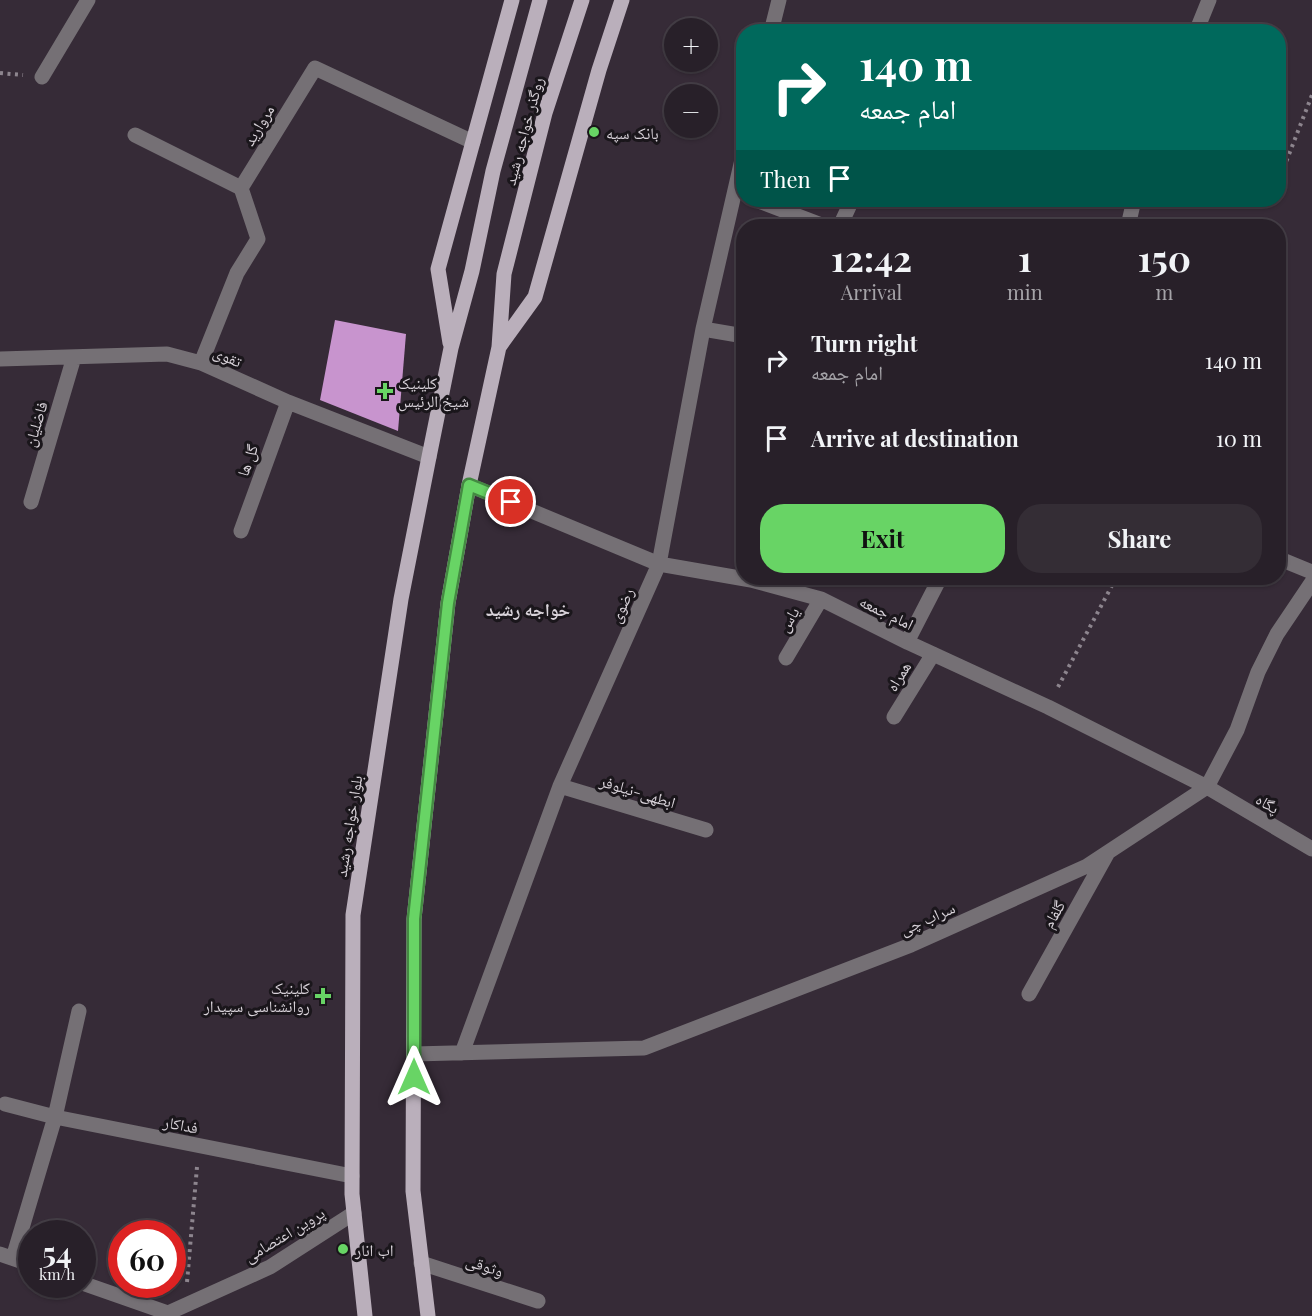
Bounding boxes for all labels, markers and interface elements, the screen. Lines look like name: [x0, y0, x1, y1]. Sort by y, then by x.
map controls: [664, 18, 718, 138]
button: +: [664, 18, 718, 72]
text: 140 m: [859, 36, 972, 92]
icon: right: [760, 48, 838, 126]
street label: روگذر خواجه رشید: [498, 75, 548, 187]
button: −: [664, 84, 718, 138]
text: امام جمعه: [859, 90, 956, 126]
street label: مروارید: [238, 101, 278, 149]
place label: بانک سپه: [606, 122, 659, 143]
marker: بانک سپه: [587, 125, 601, 139]
icon: arrive: [823, 162, 856, 195]
text: Then: [760, 164, 811, 194]
text: 12:42: [831, 233, 912, 281]
text: 1: [1018, 233, 1032, 281]
text: 150: [1138, 233, 1191, 281]
text: Arrival: [841, 278, 902, 305]
text: min: [1007, 278, 1043, 305]
text: m: [1155, 278, 1173, 305]
text: Turn right: [811, 328, 917, 358]
street label: تقوی: [210, 340, 246, 373]
icon: right: [760, 344, 793, 377]
text: 140 m: [1205, 345, 1262, 375]
text: امام جمعه: [811, 358, 883, 385]
place label: کلینیک شیخ الرئیس: [398, 372, 469, 412]
marker: کلینیک شیخ الرئیس: [376, 382, 394, 400]
street label: فاضلیان: [18, 399, 53, 450]
icon: arrive: [760, 422, 793, 455]
text: Arrive at destination: [811, 423, 1019, 453]
text: 10 m: [1216, 423, 1262, 453]
street label: گل ها: [232, 441, 263, 479]
pin: [485, 476, 536, 527]
icon: arrive: [494, 485, 527, 518]
button: Exit: [760, 504, 1005, 573]
button: Share: [1017, 504, 1262, 573]
street label: رضوی: [604, 584, 639, 626]
street label: امام جمعه: [856, 590, 917, 635]
district label: خواجه رشید: [486, 597, 571, 621]
street label: یاس: [772, 603, 804, 636]
street label: همراه: [881, 657, 915, 695]
street label: ابطهی-نیلوفر: [596, 769, 678, 813]
street label: بلوار خواجه رشید: [330, 774, 366, 878]
street label: پگاه: [1252, 788, 1284, 818]
street label: گلفام: [1037, 896, 1070, 932]
street label: سراب چی: [896, 897, 958, 940]
place label: کلینیک روانشناسی سپیدار: [203, 977, 310, 1017]
marker: کلینیک روانشناسی سپیدار: [314, 987, 332, 1005]
position arrow: [382, 1045, 446, 1109]
street label: فداکار: [161, 1110, 200, 1138]
street label: پروین اعتصامی: [240, 1202, 329, 1267]
speed limit sign: 60: [108, 1220, 186, 1298]
text: 54: [42, 1232, 72, 1272]
place label: اب انار: [354, 1239, 394, 1260]
marker: اب انار: [336, 1242, 350, 1256]
street label: وثوقی: [463, 1249, 506, 1282]
text: km/h: [39, 1264, 75, 1284]

